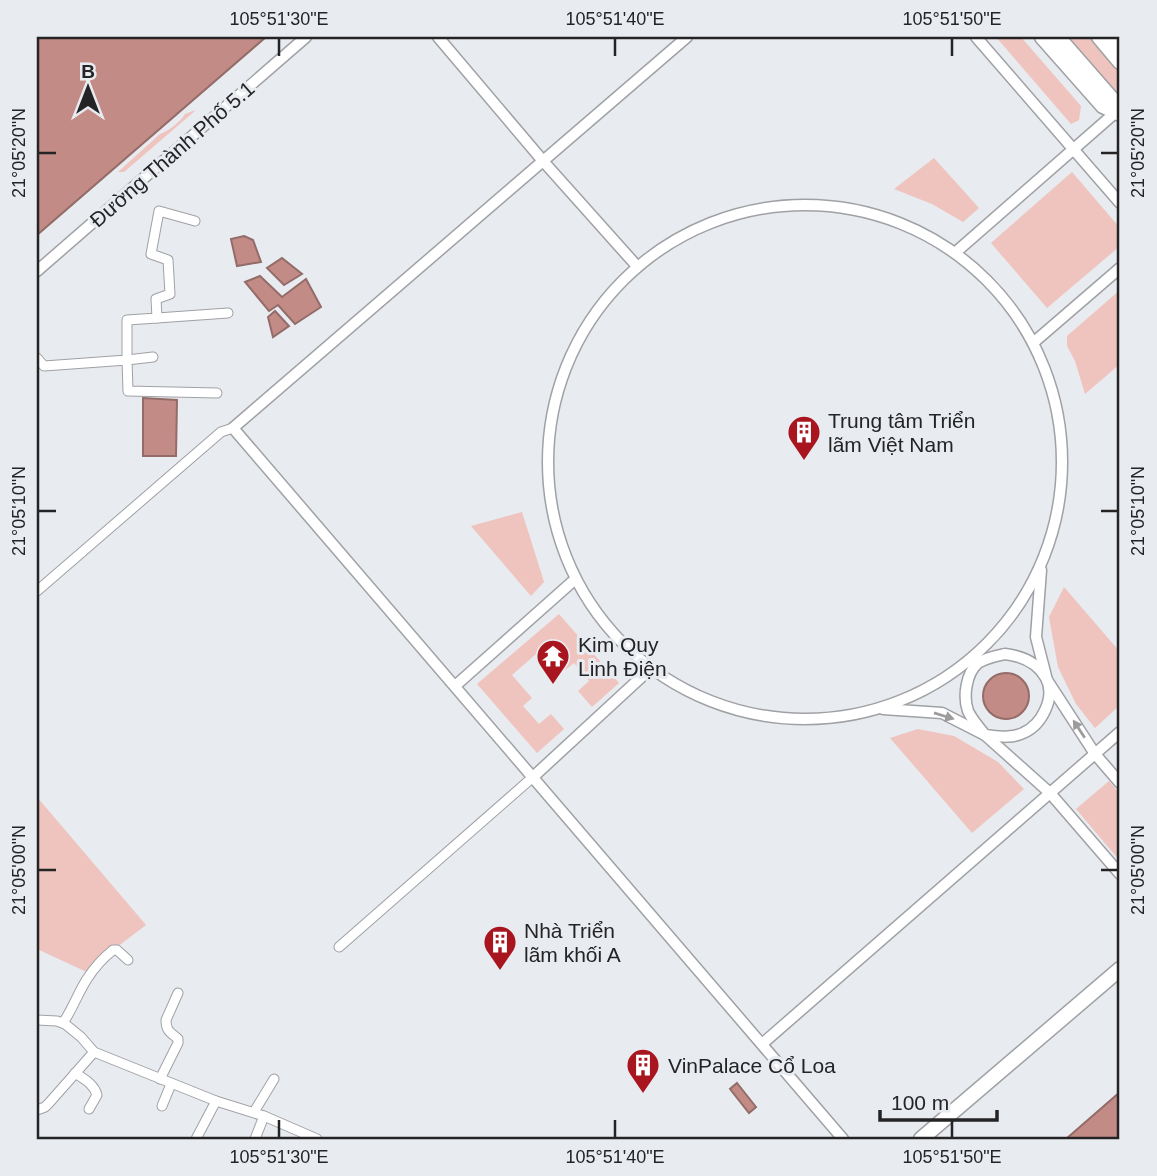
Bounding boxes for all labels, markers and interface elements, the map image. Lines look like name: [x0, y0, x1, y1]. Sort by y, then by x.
text: 105°51'30"E: [229, 9, 329, 29]
text: 105°51'40"E: [565, 9, 665, 29]
text: 105°51'50"E: [902, 9, 1002, 29]
north arrow: [52, 52, 122, 122]
text: B: [81, 61, 95, 82]
street label: Đường Thành Phố 5.1: [85, 77, 259, 231]
text: 21°05'20"N: [9, 108, 29, 198]
text: 21°05'20"N: [1128, 108, 1148, 198]
place label: Trung tâm Triển lãm Việt Nam: [828, 409, 975, 456]
building icon: Trung tâm Triển lãm Việt Nam: [785, 413, 823, 462]
text: 21°05'10"N: [9, 466, 29, 556]
text: 21°05'10"N: [1128, 466, 1148, 556]
place label: Kim Quy Linh Điện: [578, 633, 667, 680]
temple icon: Kim Quy Linh Điện: [534, 637, 572, 686]
one-way arrow: [933, 712, 954, 722]
one-way arrow: [1072, 719, 1085, 739]
text: 21°05'00"N: [9, 825, 29, 915]
text: 21°05'00"N: [1128, 825, 1148, 915]
place label: Nhà Triển lãm khối A: [524, 919, 621, 966]
building icon: Nhà Triển lãm khối A: [481, 923, 519, 972]
building icon: VinPalace Cổ Loa: [624, 1046, 662, 1095]
place label: VinPalace Cổ Loa: [668, 1054, 836, 1077]
scale bar: [880, 1078, 998, 1122]
text: 100 m: [891, 1091, 949, 1114]
text: 105°51'30"E: [229, 1147, 329, 1167]
text: 105°51'40"E: [565, 1147, 665, 1167]
text: 105°51'50"E: [902, 1147, 1002, 1167]

